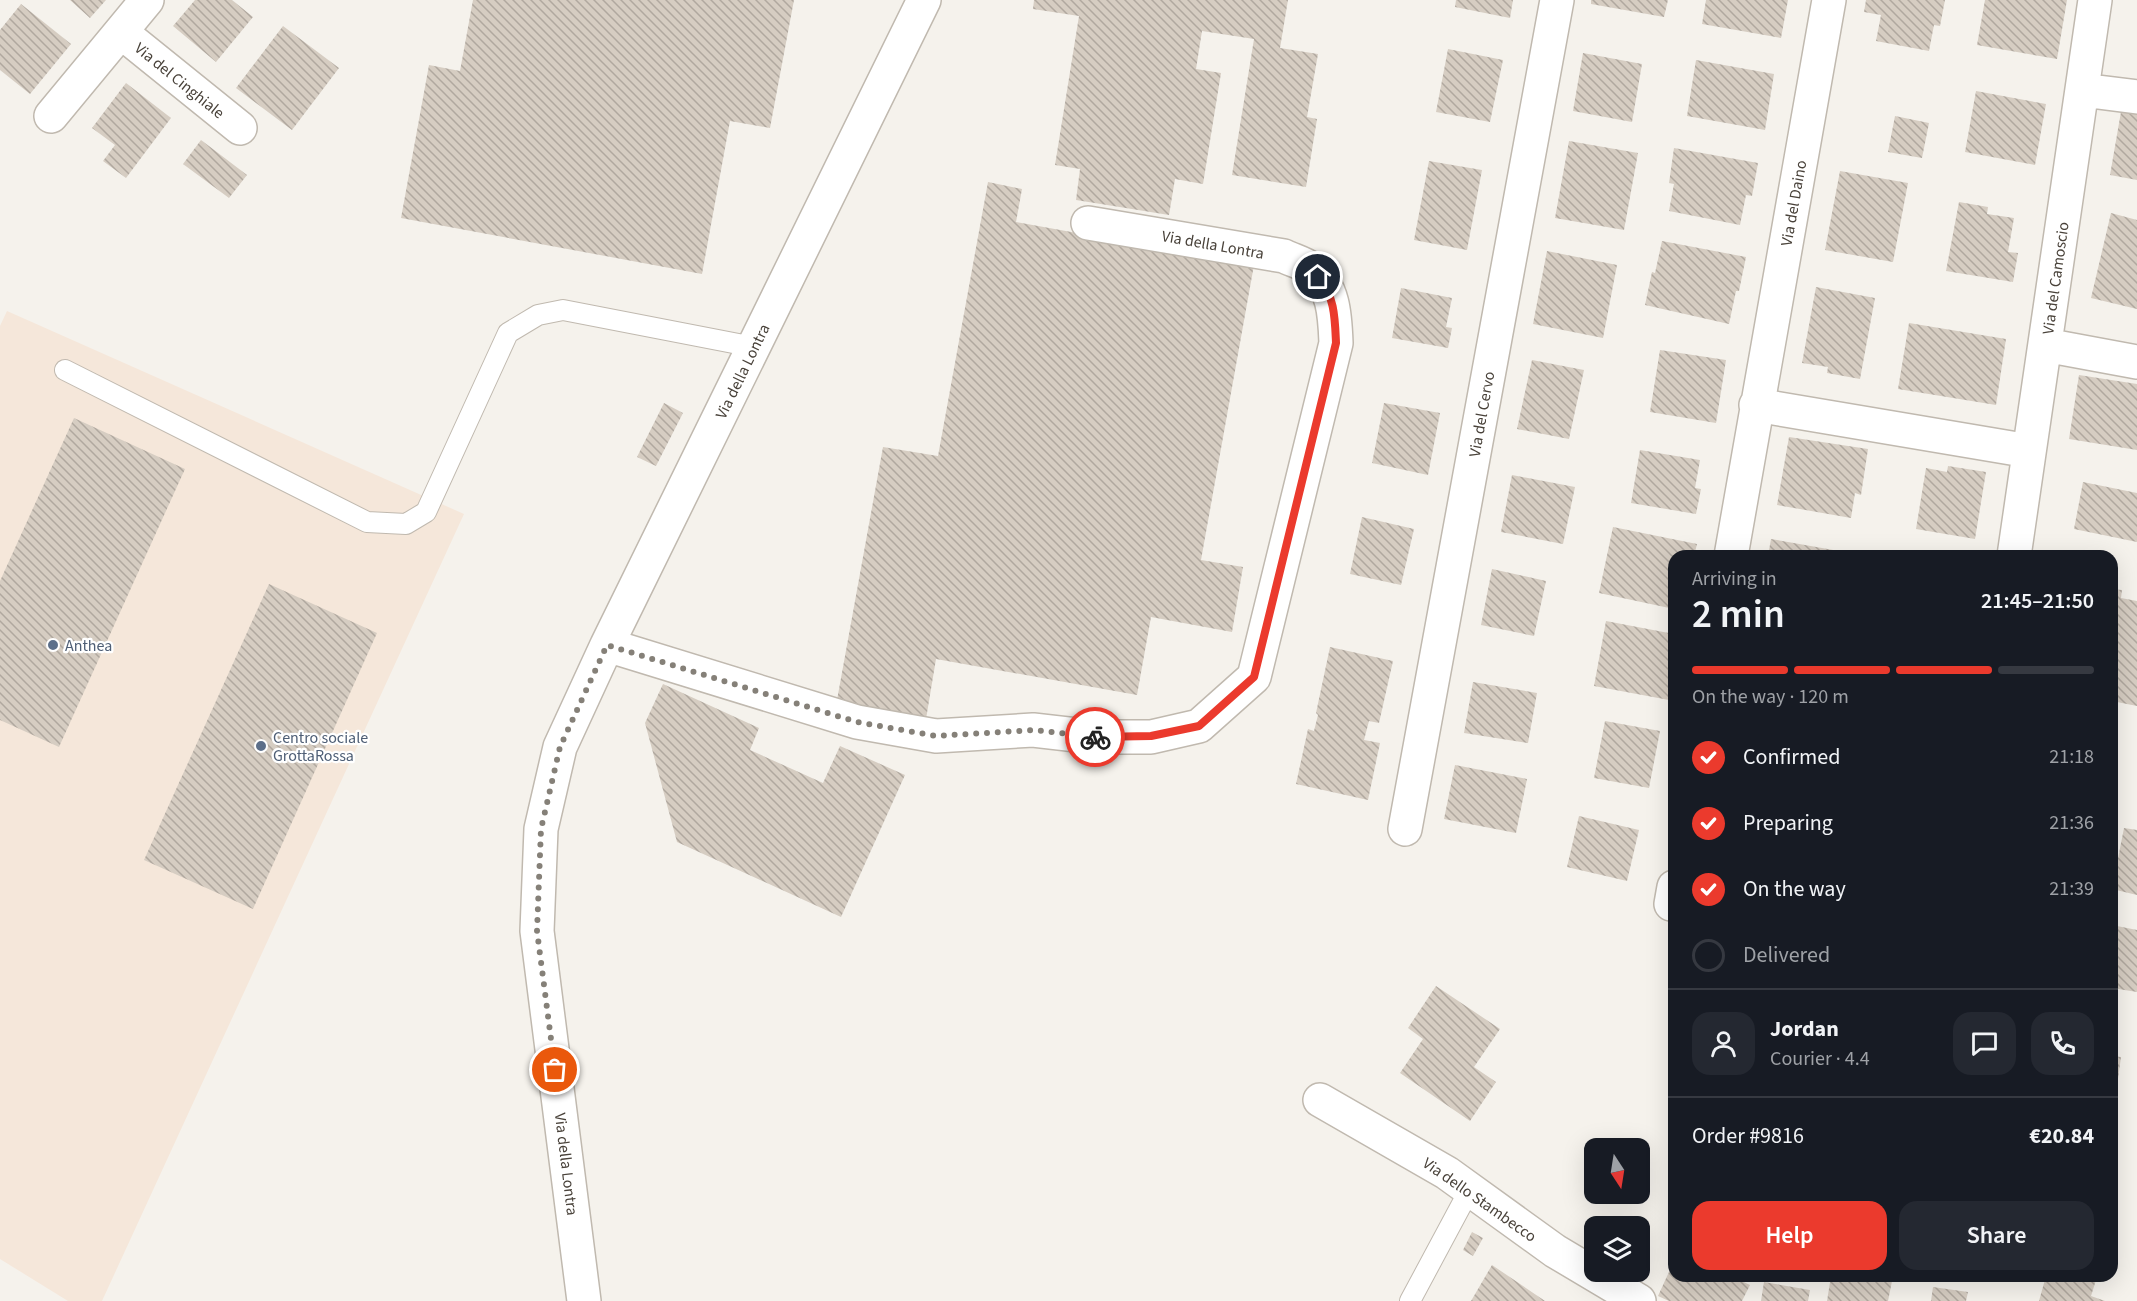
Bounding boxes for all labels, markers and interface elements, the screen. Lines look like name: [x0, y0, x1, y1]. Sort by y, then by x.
street label: Via del Cinghiale: [130, 38, 229, 124]
street label: Via del Daino: [1776, 159, 1812, 248]
street label: Via del Camoscio: [2037, 221, 2075, 336]
street label: Via della Lontra: [1160, 225, 1266, 265]
pin: [1292, 251, 1343, 302]
icon: home: [1301, 260, 1334, 293]
street label: Via della Lontra: [710, 320, 775, 423]
street label: Via del Cervo: [1464, 370, 1500, 459]
text: Arriving in: [1692, 565, 1777, 593]
text: 21:45–21:50: [1981, 585, 2094, 617]
text: 2 min: [1692, 587, 1785, 643]
place label: Anthea: [65, 635, 112, 657]
marker: Anthea: [46, 638, 60, 652]
text: On the way · 120 m: [1692, 683, 1849, 711]
courier: [1065, 707, 1125, 767]
icon: bike: [1079, 721, 1112, 754]
place label: Centro sociale GrottaRossa: [273, 727, 368, 767]
marker: Centro sociale GrottaRossa: [254, 739, 268, 753]
icon: check: [1692, 741, 1725, 774]
text: Confirmed: [1743, 741, 1840, 773]
text: 21:18: [2049, 743, 2094, 771]
icon: check: [1692, 807, 1725, 840]
text: Preparing: [1743, 807, 1833, 839]
text: 21:36: [2049, 809, 2094, 837]
icon: check: [1692, 873, 1725, 906]
text: On the way: [1743, 873, 1846, 905]
text: 21:39: [2049, 875, 2094, 903]
text: Delivered: [1743, 939, 1830, 971]
button: person: [1692, 1012, 1755, 1075]
button: chat: [1953, 1012, 2016, 1075]
button: phone: [2031, 1012, 2094, 1075]
text: Jordan: [1770, 1013, 1839, 1045]
pin: [529, 1044, 580, 1095]
text: Courier · 4.4: [1770, 1045, 1870, 1073]
icon: bag: [538, 1053, 571, 1086]
street label: Via della Lontra: [549, 1111, 583, 1217]
text: Order #9816: [1692, 1120, 1804, 1152]
text: €20.84: [2029, 1120, 2094, 1152]
north arrow: [1584, 1138, 1650, 1204]
map controls: [1584, 1138, 1650, 1282]
street label: Via dello Stambecco: [1418, 1152, 1541, 1247]
button: Help: [1692, 1201, 1887, 1270]
button: Share: [1899, 1201, 2094, 1270]
button: layers: [1584, 1216, 1650, 1282]

